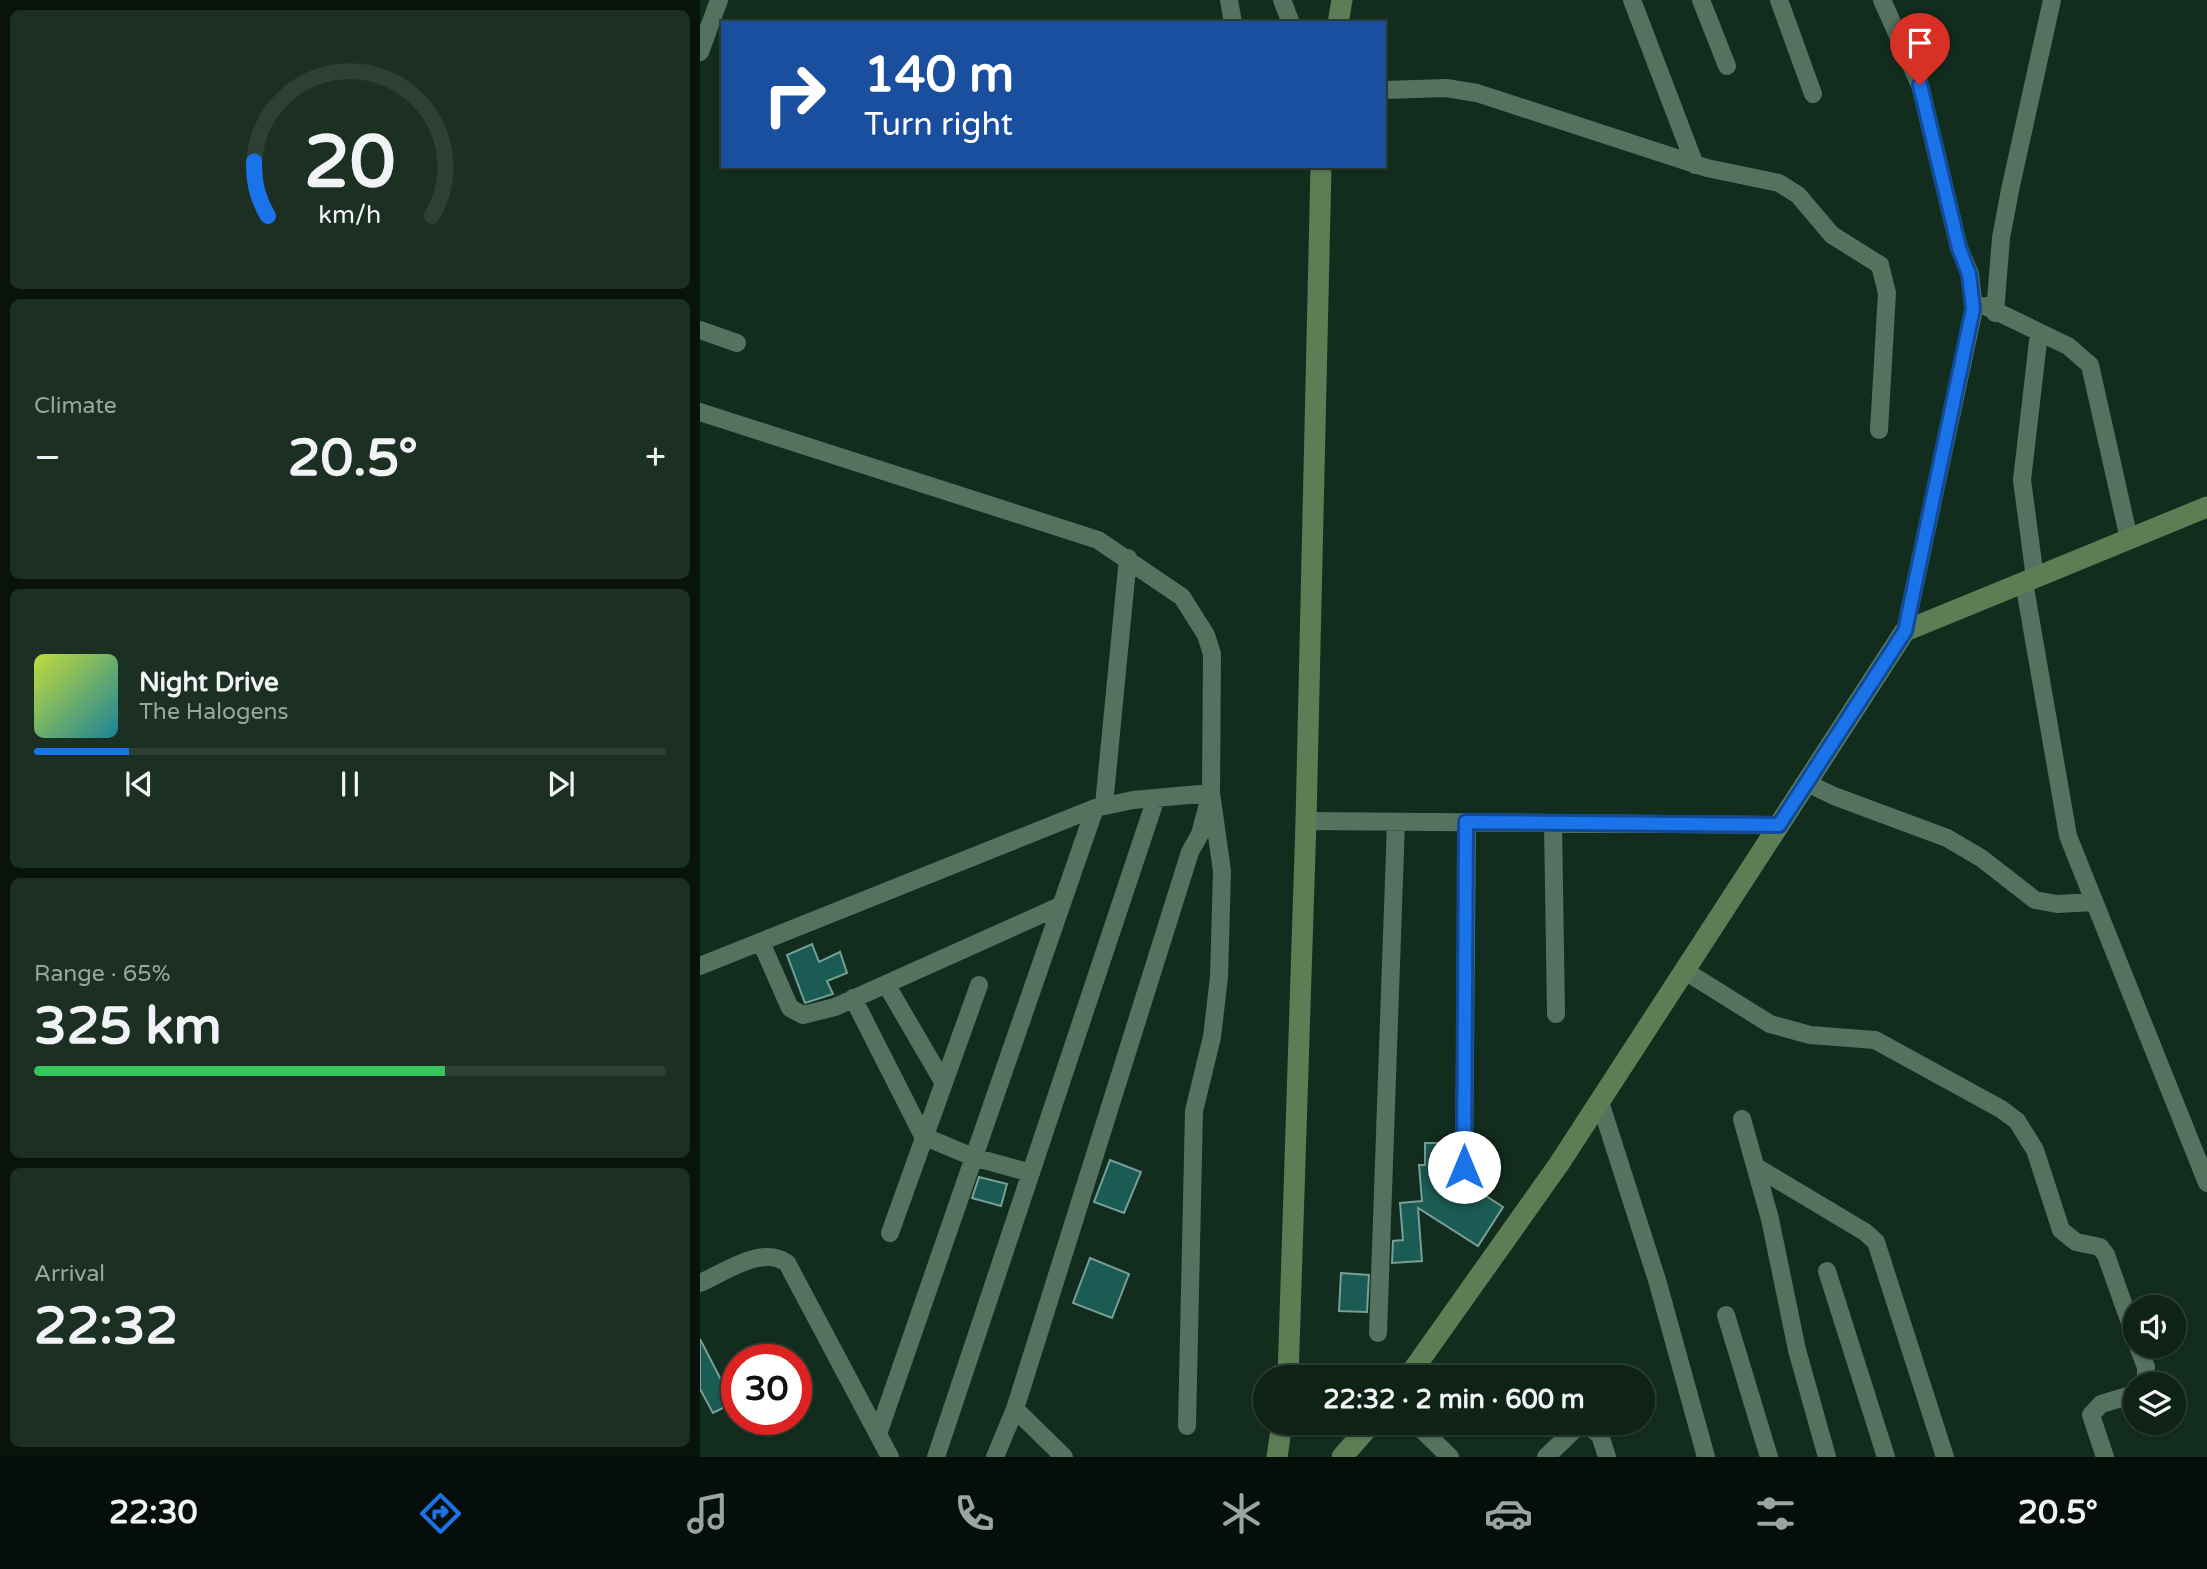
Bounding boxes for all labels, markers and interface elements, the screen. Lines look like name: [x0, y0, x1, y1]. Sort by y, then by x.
pin: [1890, 13, 1950, 85]
icon: arrive: [1901, 24, 1939, 62]
text: 140 m: [864, 46, 1014, 105]
icon: right: [749, 49, 840, 140]
text: Turn right: [864, 106, 1013, 144]
text: 20: [304, 119, 396, 207]
text: km/h: [319, 200, 381, 230]
text: Climate: [34, 392, 117, 420]
text: 20.5°: [288, 427, 418, 490]
text: −: [34, 435, 61, 481]
text: +: [645, 435, 666, 481]
text: Night Drive: [139, 667, 279, 698]
text: The Halogens: [139, 698, 288, 726]
icon: previous: [120, 765, 158, 803]
icon: pause: [331, 765, 369, 803]
icon: next: [542, 765, 580, 803]
text: Range · 65%: [34, 960, 170, 988]
text: 325 km: [34, 995, 222, 1058]
position arrow: [1427, 1130, 1501, 1204]
text: Arrival: [34, 1260, 105, 1288]
text: 22:32: [34, 1295, 178, 1358]
map controls: [2123, 1295, 2186, 1435]
button: sound: [2123, 1295, 2186, 1358]
speed limit sign: 30: [721, 1344, 812, 1435]
button: layers: [2123, 1372, 2186, 1435]
text: 22:32 · 2 min · 600 m: [1323, 1384, 1585, 1415]
icon: directions: [416, 1489, 465, 1538]
icon: music: [683, 1489, 732, 1538]
icon: phone: [950, 1489, 999, 1538]
icon: climate: [1217, 1489, 1266, 1538]
icon: car: [1484, 1489, 1533, 1538]
icon: filters: [1751, 1489, 1800, 1538]
text: 22:30: [109, 1494, 198, 1532]
text: 20.5°: [2018, 1494, 2098, 1532]

